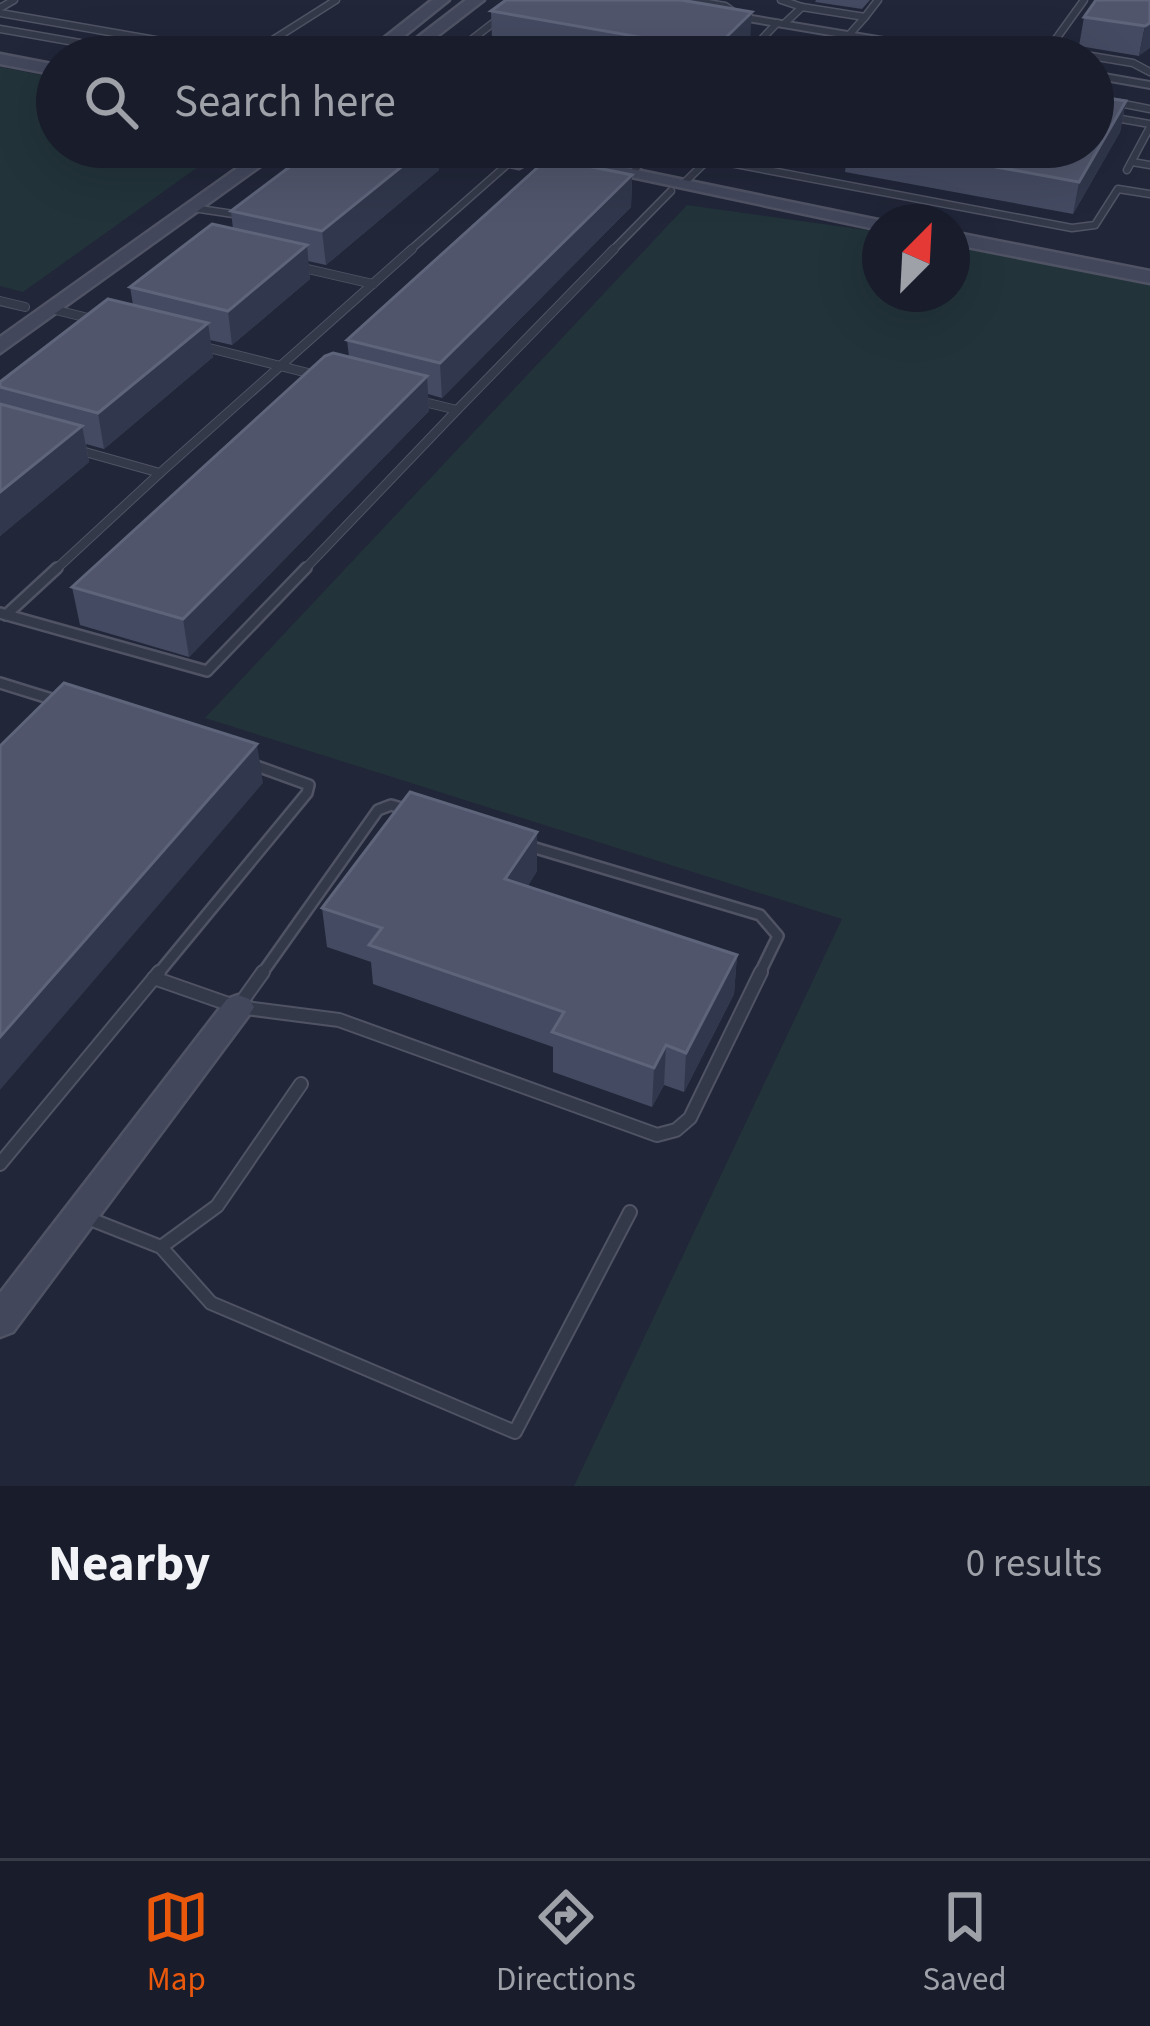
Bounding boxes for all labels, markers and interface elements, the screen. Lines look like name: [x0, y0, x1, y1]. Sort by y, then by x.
search box: [36, 36, 1114, 168]
icon: search: [78, 69, 144, 135]
text: Search here: [174, 70, 396, 134]
north arrow: [862, 204, 970, 312]
text: Nearby: [48, 1528, 210, 1600]
text: 0 results: [966, 1536, 1102, 1592]
tab: Map: [143, 1884, 209, 2003]
tab: Directions: [496, 1884, 636, 2003]
tab: Saved: [922, 1884, 1007, 2003]

